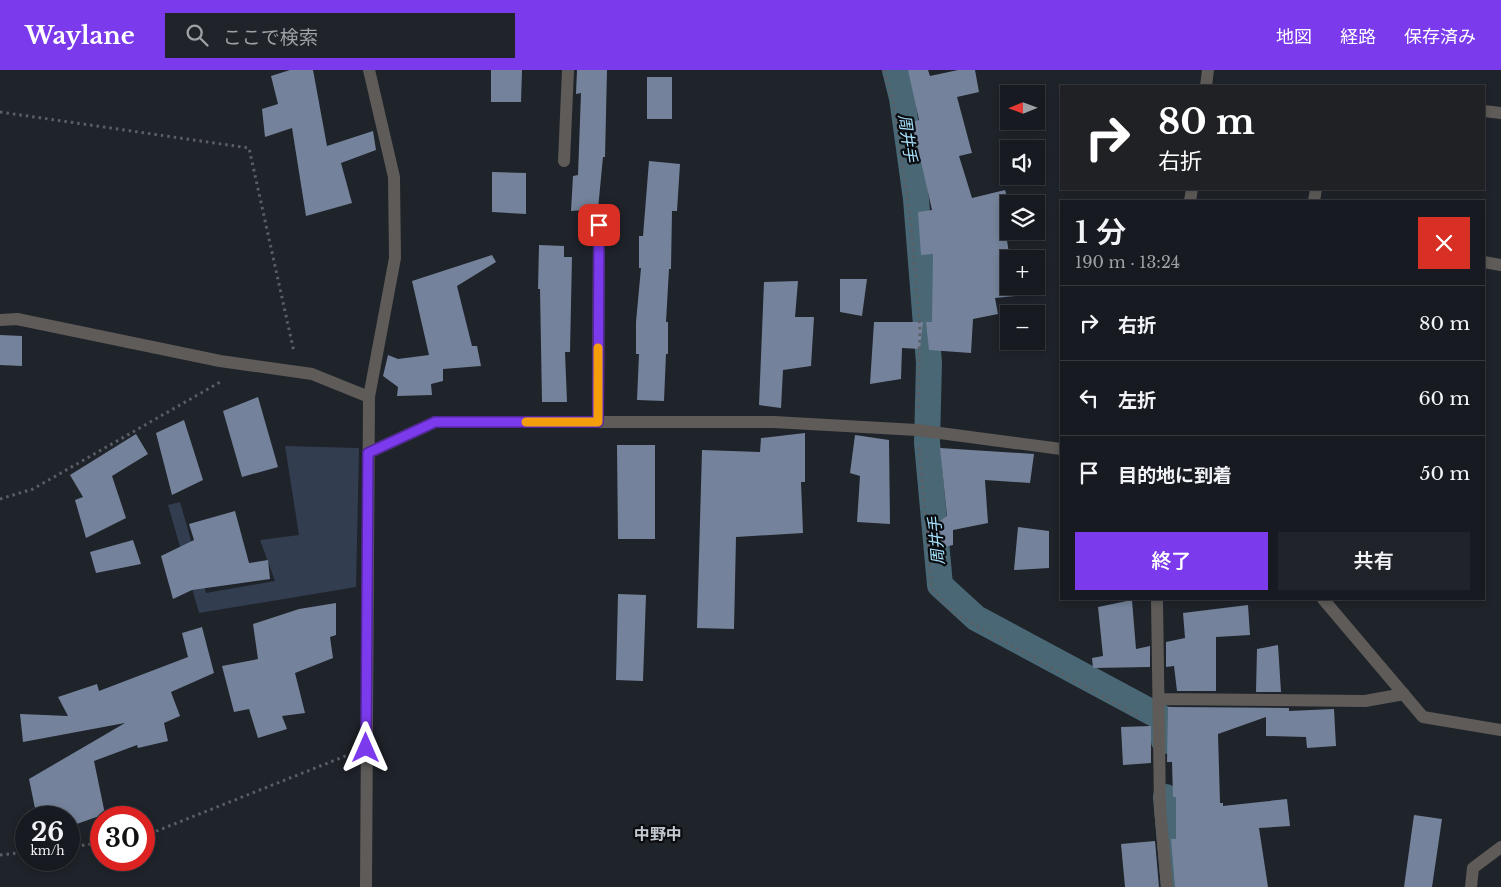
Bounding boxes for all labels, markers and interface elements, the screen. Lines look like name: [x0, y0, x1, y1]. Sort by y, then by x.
search box: [165, 13, 515, 58]
text: Waylane: [25, 21, 135, 50]
icon: search: [183, 21, 211, 49]
text: ここで検索: [223, 26, 318, 49]
text: 地図: [1276, 26, 1312, 48]
text: 経路: [1340, 26, 1376, 48]
text: 保存済み: [1404, 26, 1476, 48]
north arrow: [1000, 85, 1045, 130]
map controls: [1000, 85, 1045, 350]
text: 80 m: [1158, 100, 1255, 143]
icon: right: [1075, 105, 1140, 170]
water label: 周井手: [895, 113, 921, 164]
button: sound: [1000, 140, 1045, 185]
text: 右折: [1158, 148, 1202, 175]
button: layers: [1000, 195, 1045, 240]
pin: [578, 204, 620, 246]
icon: arrive: [585, 211, 613, 239]
text: 1 分: [1075, 214, 1126, 251]
button: close: [1418, 217, 1470, 269]
button: +: [1000, 250, 1045, 295]
text: 190 m · 13:24: [1075, 252, 1180, 272]
button: −: [1000, 305, 1045, 350]
icon: right: [1075, 309, 1103, 337]
text: 80 m: [1419, 312, 1470, 335]
text: 右折: [1118, 314, 1156, 337]
icon: left: [1075, 384, 1103, 412]
text: 60 m: [1418, 387, 1470, 410]
text: 左折: [1118, 389, 1156, 412]
icon: arrive: [1075, 459, 1103, 487]
text: 50 m: [1420, 462, 1470, 485]
text: 目的地に到着: [1118, 464, 1232, 487]
water label: 周井手: [924, 515, 948, 566]
button: 終了: [1075, 532, 1268, 590]
button: 共有: [1278, 532, 1470, 590]
position arrow: [339, 721, 391, 773]
speed limit sign: 30: [90, 806, 155, 871]
text: 26: [31, 817, 64, 848]
district label: 中野中: [634, 824, 682, 844]
text: km/h: [30, 843, 65, 858]

